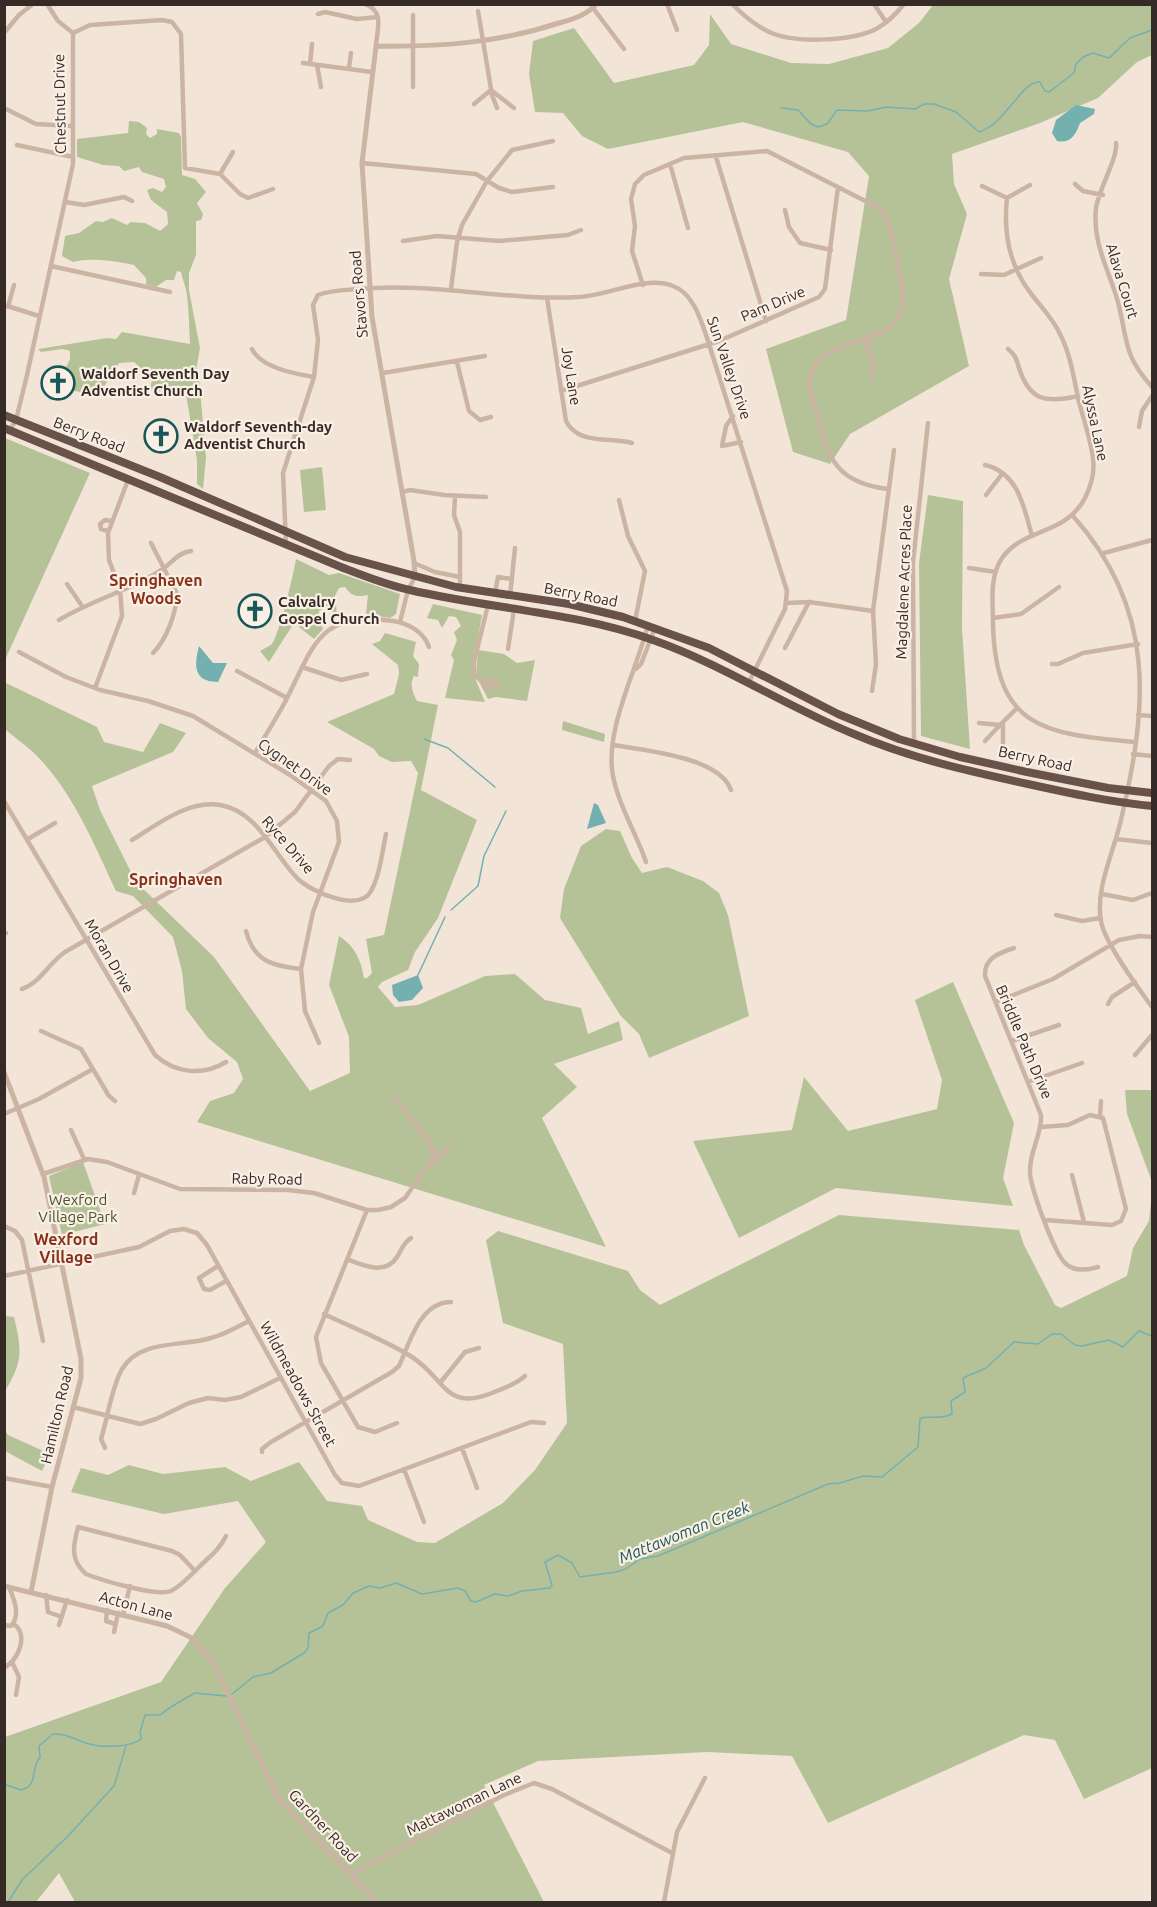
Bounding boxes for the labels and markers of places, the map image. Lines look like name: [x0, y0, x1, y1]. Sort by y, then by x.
church icon: Waldorf Seventh Day Adventist Church: [40, 365, 76, 401]
place label: Waldorf Seventh Day Adventist Church: [81, 365, 230, 399]
church icon: Waldorf Seventh-day Adventist Church: [143, 418, 179, 454]
place label: Waldorf Seventh-day Adventist Church: [184, 418, 332, 452]
church icon: Calvalry Gospel Church: [237, 593, 273, 629]
place label: Calvalry Gospel Church: [278, 593, 380, 627]

